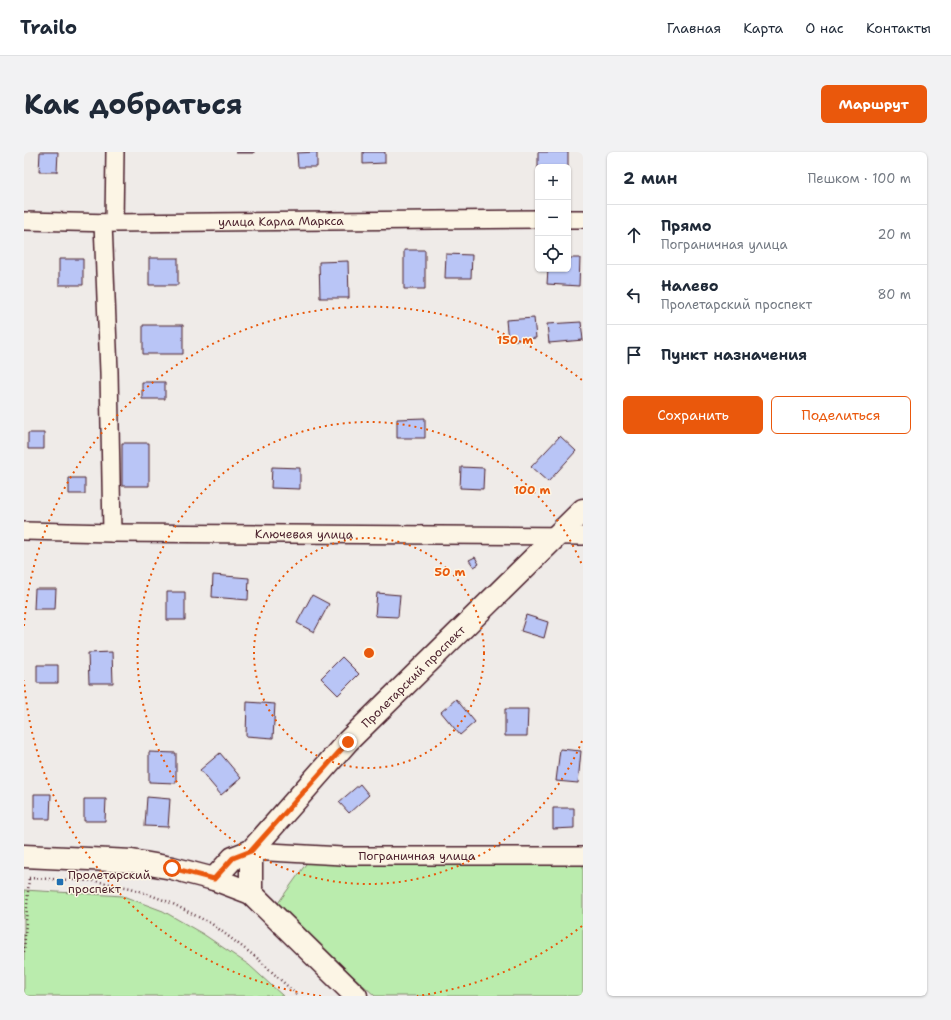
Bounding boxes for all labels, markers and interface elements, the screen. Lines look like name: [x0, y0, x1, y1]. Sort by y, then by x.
text: Trailo: [20, 15, 77, 40]
text: Главная: [667, 19, 721, 37]
text: Карта: [743, 19, 783, 37]
text: О нас: [805, 19, 844, 37]
text: Контакты: [866, 19, 931, 37]
text: Как добраться: [24, 85, 243, 123]
button: Маршрут: [821, 85, 927, 123]
map controls: [535, 164, 571, 272]
button: +: [535, 164, 571, 200]
text: 2 мин: [623, 167, 678, 189]
text: Пешком · 100 m: [808, 170, 911, 187]
button: −: [535, 200, 571, 236]
street label: улица Карла Маркса: [218, 213, 344, 230]
text: Прямо: [661, 216, 711, 236]
icon: ahead: [623, 224, 645, 246]
text: 20 m: [878, 226, 911, 243]
button: locate: [535, 236, 571, 272]
text: Пограничная улица: [661, 236, 788, 253]
text: Налево: [661, 276, 719, 296]
icon: left: [623, 284, 645, 306]
text: 80 m: [877, 286, 911, 303]
text: Пролетарский проспект: [661, 296, 812, 313]
text: 150 m: [497, 332, 533, 348]
icon: arrive: [623, 344, 645, 366]
text: Пункт назначения: [661, 345, 807, 365]
button: Сохранить: [623, 396, 763, 434]
button: Поделиться: [771, 396, 911, 434]
text: 100 m: [514, 482, 551, 498]
street label: Ключевая улица: [255, 526, 354, 543]
text: 50 m: [435, 564, 466, 580]
street label: Пролетарский проспект: [358, 621, 469, 731]
centre of rings: [362, 646, 376, 660]
route end: [339, 733, 357, 751]
street label: Пограничная улица: [358, 848, 476, 864]
route start: [163, 859, 181, 877]
place label: Пролетарский проспект: [68, 867, 151, 897]
marker: Пролетарский проспект: [55, 877, 65, 887]

